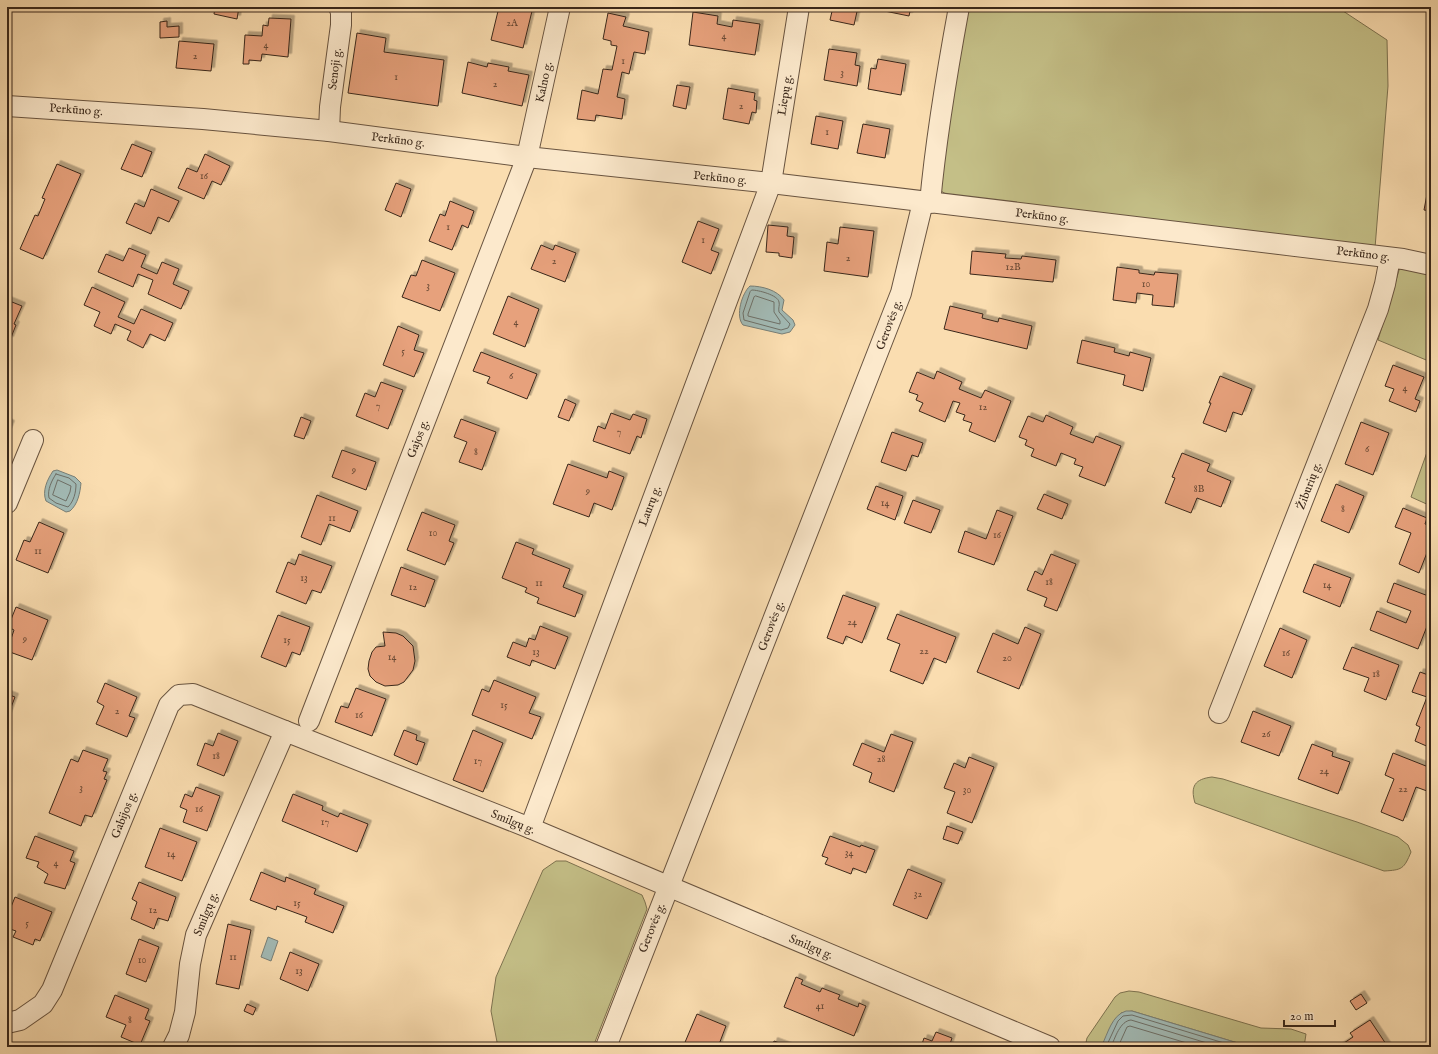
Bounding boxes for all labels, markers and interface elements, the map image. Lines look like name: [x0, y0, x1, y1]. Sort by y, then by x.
house number: 2A: [506, 17, 518, 30]
house number: 4: [722, 30, 727, 43]
house number: 4: [264, 39, 269, 52]
street label: Senoji g.: [325, 47, 345, 91]
house number: 2: [193, 50, 198, 63]
house number: 1: [621, 55, 625, 68]
street label: Kalno g.: [532, 60, 556, 104]
house number: 3: [840, 67, 844, 80]
house number: 1: [394, 71, 398, 84]
street label: Liepų g.: [774, 73, 797, 117]
house number: 2: [493, 78, 498, 91]
house number: 2: [739, 100, 744, 113]
street label: Perkūno g.: [49, 101, 103, 119]
house number: 1: [825, 126, 829, 139]
street label: Perkūno g.: [370, 129, 426, 151]
street label: Perkūno g.: [692, 168, 748, 188]
house number: 16: [200, 170, 209, 183]
street label: Perkūno g.: [1014, 205, 1070, 227]
house number: 1: [446, 221, 450, 234]
house number: 1: [701, 234, 705, 247]
street label: Perkūno g.: [1335, 243, 1391, 265]
house number: 2: [846, 252, 851, 265]
house number: 2: [552, 255, 557, 268]
house number: 12B: [1005, 261, 1021, 274]
house number: 10: [1142, 278, 1150, 291]
house number: 3: [426, 280, 430, 293]
street label: Gerovės g.: [873, 298, 905, 352]
house number: 4: [514, 316, 519, 329]
house number: 5: [401, 345, 405, 358]
house number: 6: [509, 370, 514, 383]
house number: 4: [1403, 382, 1408, 395]
house number: 7: [376, 400, 381, 413]
house number: 12: [979, 401, 988, 414]
street label: Gajos g.: [404, 418, 432, 460]
house number: 7: [617, 426, 622, 439]
house number: 6: [1365, 443, 1370, 456]
house number: 8: [474, 446, 478, 459]
street label: Žiburių g.: [1292, 460, 1325, 512]
house number: 9: [351, 464, 356, 477]
house number: 8B: [1194, 483, 1205, 496]
street label: Laurų g.: [635, 484, 665, 528]
house number: 9: [585, 485, 590, 498]
house number: 14: [881, 497, 889, 510]
house number: 8: [1341, 503, 1345, 516]
house number: 11: [328, 512, 336, 525]
house number: 10: [429, 527, 437, 540]
house number: 16: [993, 529, 1002, 542]
house number: 11: [34, 545, 42, 558]
house number: 13: [300, 572, 308, 585]
house number: 18: [1045, 576, 1053, 589]
house number: 11: [535, 577, 543, 590]
house number: 14: [1323, 579, 1331, 592]
house number: 12: [409, 581, 418, 594]
street label: Gerovės g.: [755, 599, 787, 653]
house number: 24: [847, 616, 857, 629]
house number: 9: [22, 633, 27, 646]
house number: 15: [283, 634, 291, 647]
house number: 22: [919, 645, 929, 658]
house number: 13: [532, 646, 540, 659]
house number: 16: [1282, 647, 1291, 660]
house number: 14: [388, 651, 396, 664]
house number: 20: [1002, 652, 1012, 665]
house number: 18: [1372, 668, 1380, 681]
house number: 15: [500, 699, 508, 712]
house number: 2: [115, 705, 120, 718]
house number: 16: [355, 709, 364, 722]
house number: 26: [1262, 728, 1271, 741]
house number: 18: [212, 750, 220, 763]
house number: 28: [877, 753, 885, 766]
house number: 17: [474, 755, 483, 768]
house number: 24: [1319, 765, 1329, 778]
house number: 3: [79, 782, 83, 795]
house number: 22: [1398, 783, 1408, 796]
house number: 30: [963, 784, 971, 797]
street label: Gabijos g.: [108, 789, 140, 841]
house number: 16: [195, 803, 204, 816]
street label: Smilgų g.: [489, 806, 537, 838]
house number: 17: [321, 816, 330, 829]
house number: 34: [845, 847, 853, 860]
house number: 14: [167, 848, 175, 861]
house number: 4: [54, 857, 59, 870]
house number: 32: [914, 888, 923, 901]
street label: Smilgų g.: [190, 890, 222, 938]
house number: 15: [293, 897, 301, 910]
street label: Gerovės g.: [635, 901, 669, 955]
house number: 12: [149, 904, 158, 917]
house number: 5: [25, 917, 29, 930]
street label: Smilgų g.: [787, 931, 835, 963]
house number: 11: [229, 951, 237, 964]
house number: 10: [138, 954, 146, 967]
house number: 13: [295, 965, 303, 978]
house number: 41: [816, 1000, 825, 1013]
scale bar: [1284, 1002, 1335, 1028]
text: 20 m: [1290, 1009, 1313, 1024]
house number: 8: [128, 1014, 132, 1027]

